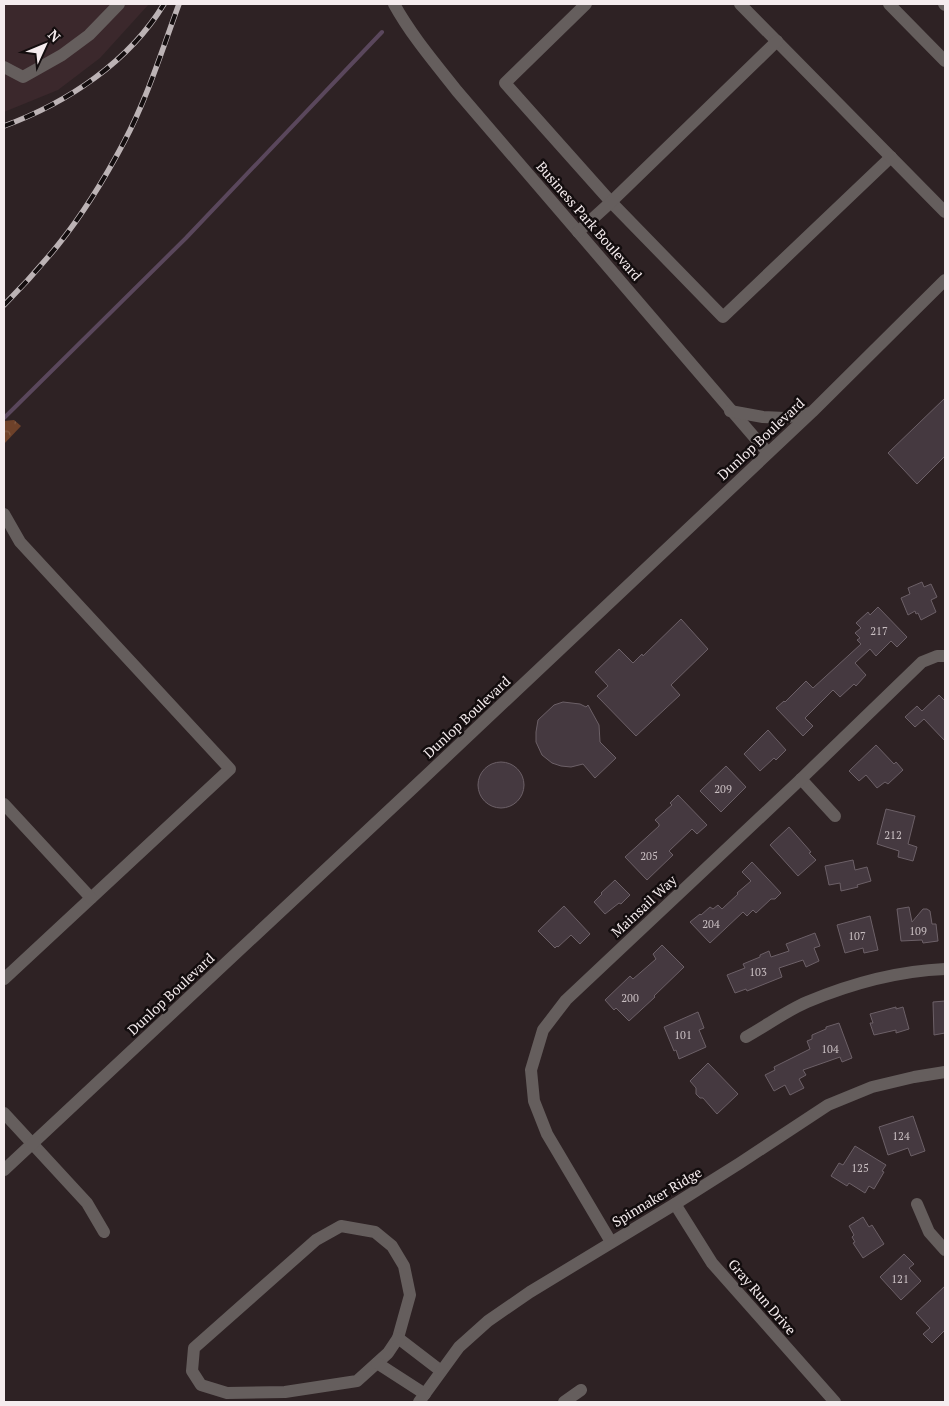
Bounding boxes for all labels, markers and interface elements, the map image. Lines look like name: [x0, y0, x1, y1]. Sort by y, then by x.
north arrow: [20, 20, 70, 70]
text: N: [44, 25, 65, 46]
street label: Business Park Boulevard: [532, 157, 647, 284]
street label: Dunlop Boulevard: [713, 393, 808, 484]
house number: 217: [870, 624, 888, 638]
street label: Dunlop Boulevard: [419, 671, 514, 762]
house number: 209: [714, 782, 732, 796]
house number: 212: [884, 828, 902, 842]
house number: 205: [640, 849, 658, 863]
street label: Mainsail Way: [607, 870, 681, 941]
house number: 204: [702, 917, 720, 931]
house number: 109: [909, 924, 927, 938]
house number: 107: [848, 929, 866, 943]
street label: Dunlop Boulevard: [123, 948, 218, 1039]
house number: 103: [749, 965, 767, 979]
house number: 200: [621, 991, 639, 1005]
house number: 101: [674, 1028, 692, 1042]
house number: 104: [821, 1042, 839, 1056]
house number: 124: [892, 1129, 910, 1143]
house number: 125: [851, 1161, 869, 1175]
street label: Spinnaker Ridge: [608, 1162, 705, 1231]
street label: Gray Run Drive: [724, 1255, 801, 1339]
house number: 121: [891, 1272, 909, 1286]

